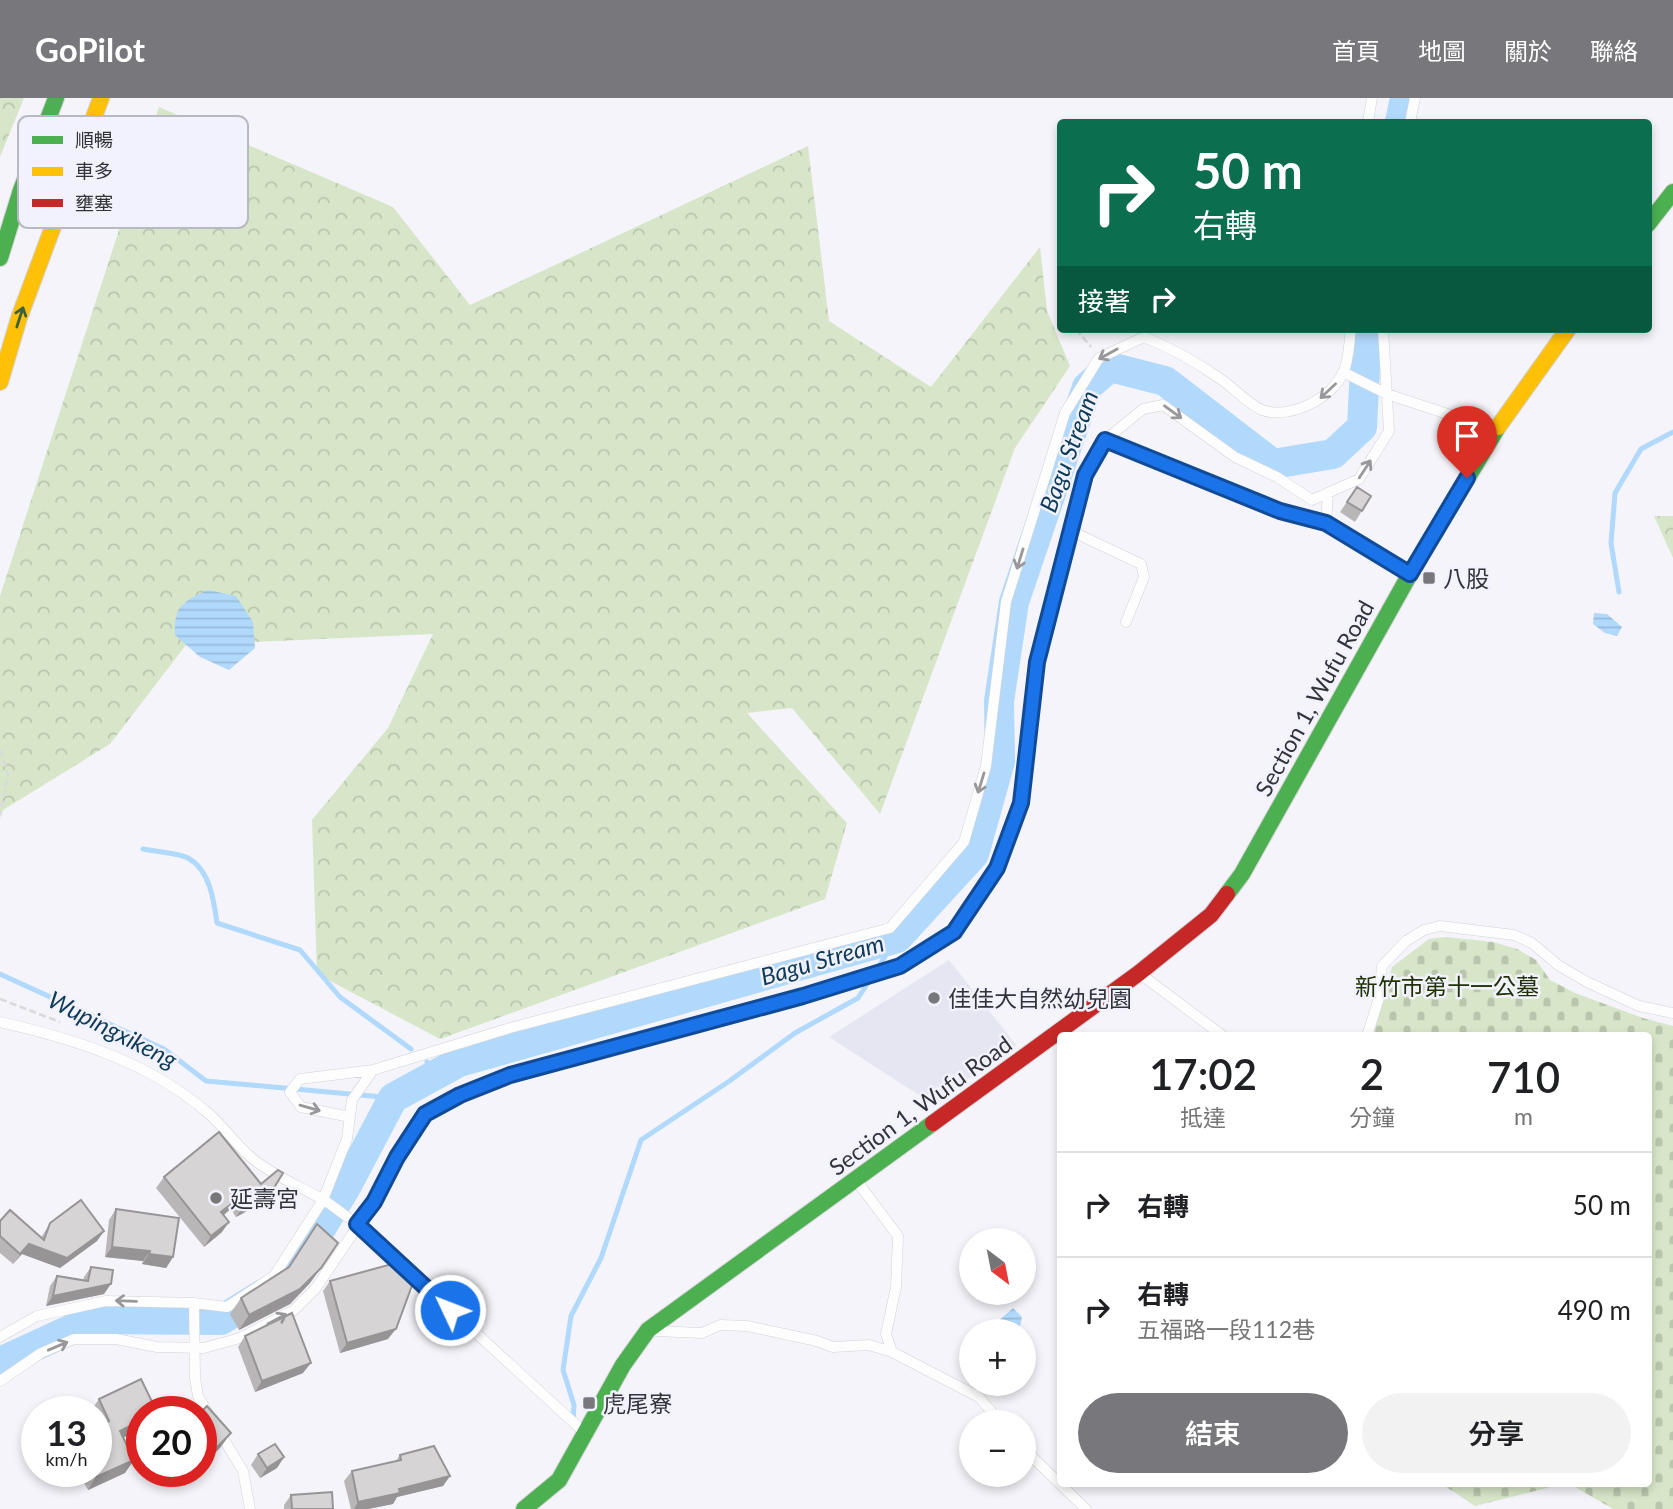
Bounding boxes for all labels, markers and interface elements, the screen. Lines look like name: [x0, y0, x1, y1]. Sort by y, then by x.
text: GoPilot: [35, 29, 145, 69]
text: 首頁: [1332, 36, 1380, 65]
text: 地圖: [1418, 36, 1466, 65]
text: 關於: [1504, 36, 1552, 65]
text: 聯絡: [1590, 36, 1638, 65]
legend: [18, 116, 248, 228]
text: 順暢: [75, 128, 113, 151]
text: 50 m: [1193, 141, 1303, 199]
icon: right: [1078, 147, 1169, 238]
text: 車多: [75, 159, 113, 182]
text: 壅塞: [75, 191, 113, 214]
text: 右轉: [1193, 205, 1257, 244]
icon: right: [1144, 280, 1182, 318]
text: 接著: [1078, 285, 1130, 317]
one-way arrow: [15, 306, 27, 328]
one-way arrow: [1099, 347, 1119, 361]
one-way arrow: [1320, 382, 1337, 399]
water label: Bagu Stream: [1033, 386, 1103, 516]
one-way arrow: [1163, 405, 1182, 419]
pin: [1437, 406, 1497, 478]
icon: arrive: [1448, 417, 1486, 455]
one-way arrow: [1357, 460, 1372, 479]
one-way arrow: [1012, 548, 1025, 570]
place label: 八股: [1443, 564, 1489, 592]
marker: 八股: [1421, 570, 1437, 586]
street label: Section 1, Wufu Road: [1249, 595, 1379, 801]
one-way arrow: [974, 772, 987, 794]
water label: Bagu Stream: [757, 928, 887, 990]
park label: 新竹市第十一公墓: [1355, 972, 1539, 1000]
water label: Wupingxikeng: [44, 984, 183, 1074]
place label: 佳佳大自然幼兒園: [948, 984, 1132, 1012]
marker: 佳佳大自然幼兒園: [926, 990, 942, 1006]
street label: Section 1, Wufu Road: [823, 1029, 1017, 1181]
text: 17:02: [1149, 1049, 1257, 1099]
text: 2: [1360, 1049, 1384, 1099]
text: 710: [1487, 1052, 1560, 1102]
one-way arrow: [299, 1102, 321, 1115]
text: m: [1514, 1102, 1533, 1130]
text: 抵達: [1180, 1103, 1226, 1131]
text: 分鐘: [1349, 1103, 1395, 1131]
place label: 延壽宮: [230, 1184, 299, 1212]
icon: right: [1078, 1186, 1116, 1224]
text: 50 m: [1573, 1189, 1631, 1221]
marker: 延壽宮: [208, 1190, 224, 1206]
text: 右轉: [1137, 1190, 1189, 1222]
north arrow: [959, 1228, 1036, 1306]
map controls: [959, 1228, 1036, 1487]
position arrow: [413, 1273, 487, 1347]
text: 右轉: [1137, 1278, 1189, 1310]
icon: right: [1078, 1291, 1116, 1329]
text: 490 m: [1558, 1294, 1631, 1326]
one-way arrow: [114, 1295, 137, 1308]
one-way arrow: [266, 1312, 287, 1325]
text: 五福路一段112巷: [1137, 1315, 1315, 1343]
button: +: [959, 1319, 1036, 1396]
one-way arrow: [47, 1339, 68, 1352]
place label: 虎尾寮: [603, 1389, 672, 1417]
button: 結束: [1078, 1393, 1348, 1473]
button: 分享: [1362, 1393, 1631, 1473]
marker: 虎尾寮: [581, 1395, 597, 1411]
speed limit sign: 20: [126, 1396, 217, 1487]
button: −: [959, 1410, 1036, 1487]
text: 13: [46, 1411, 87, 1453]
text: km/h: [45, 1448, 88, 1470]

